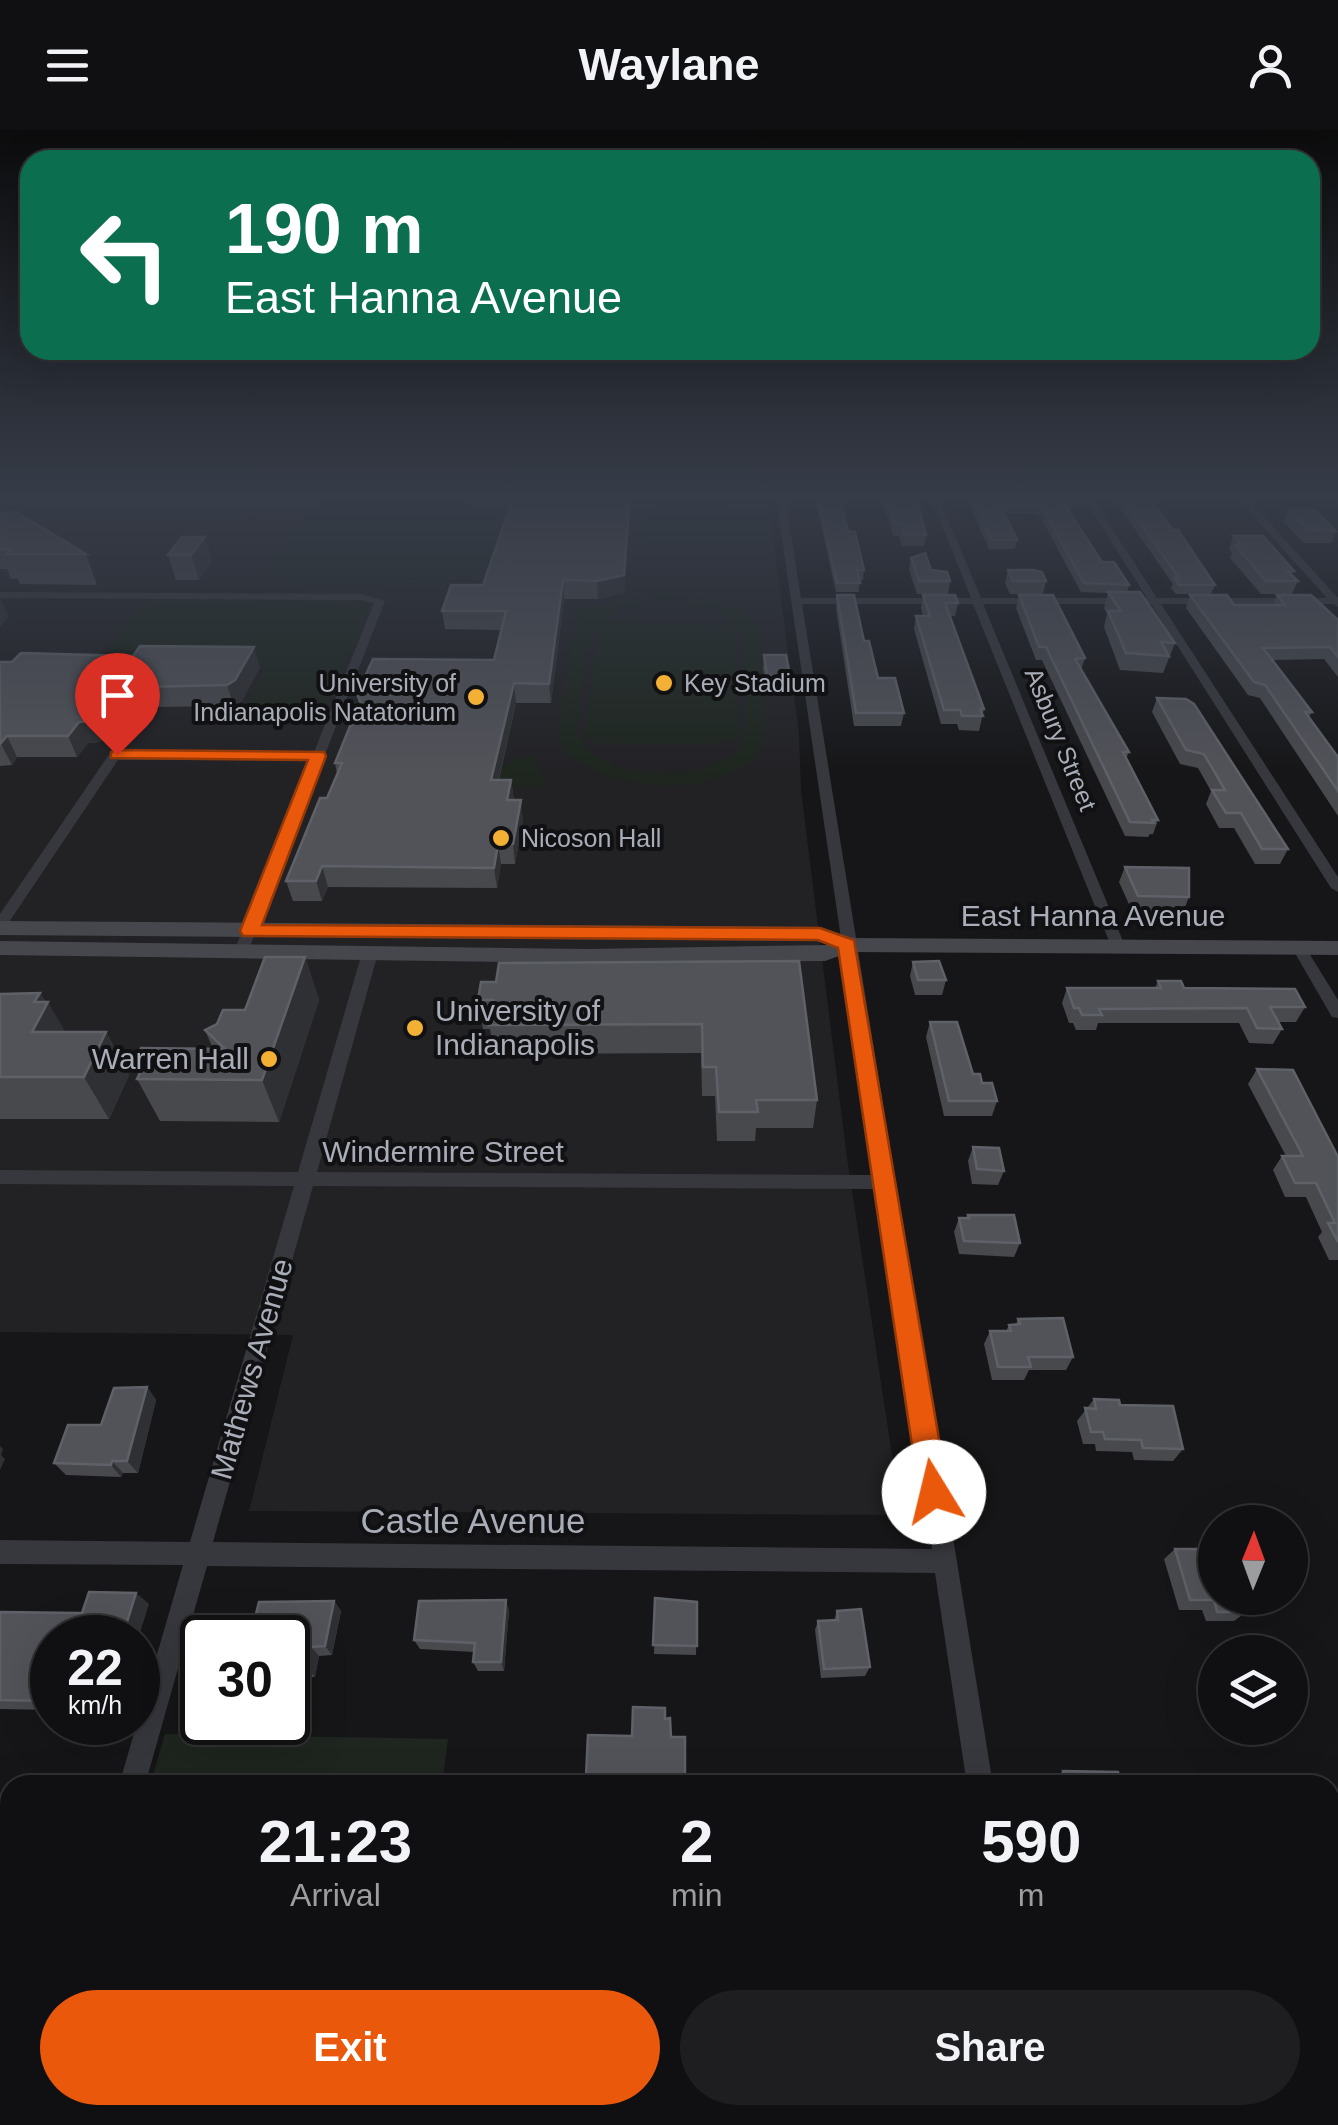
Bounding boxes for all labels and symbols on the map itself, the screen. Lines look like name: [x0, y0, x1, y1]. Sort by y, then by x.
pin: [75, 653, 160, 756]
street label: Asbury Street: [1020, 664, 1102, 815]
place label: University of Indianapolis Natatorium: [193, 669, 456, 726]
place label: Key Stadium: [684, 669, 826, 697]
marker: Key Stadium: [653, 672, 675, 694]
marker: University of Indianapolis Natatorium: [465, 686, 487, 708]
place label: Nicoson Hall: [521, 824, 661, 852]
marker: Nicoson Hall: [490, 827, 512, 849]
street label: East Hanna Avenue: [961, 899, 1225, 932]
place label: University of Indianapolis: [435, 994, 601, 1061]
marker: University of Indianapolis: [404, 1017, 426, 1039]
place label: Warren Hall: [92, 1042, 249, 1075]
marker: Warren Hall: [258, 1048, 280, 1070]
street label: Windermire Street: [322, 1135, 565, 1168]
street label: Mathews Avenue: [204, 1255, 299, 1483]
position arrow: [882, 1440, 986, 1544]
street label: Castle Avenue: [360, 1501, 586, 1540]
north arrow: [1198, 1505, 1308, 1615]
speed limit sign: 30: [180, 1615, 310, 1745]

